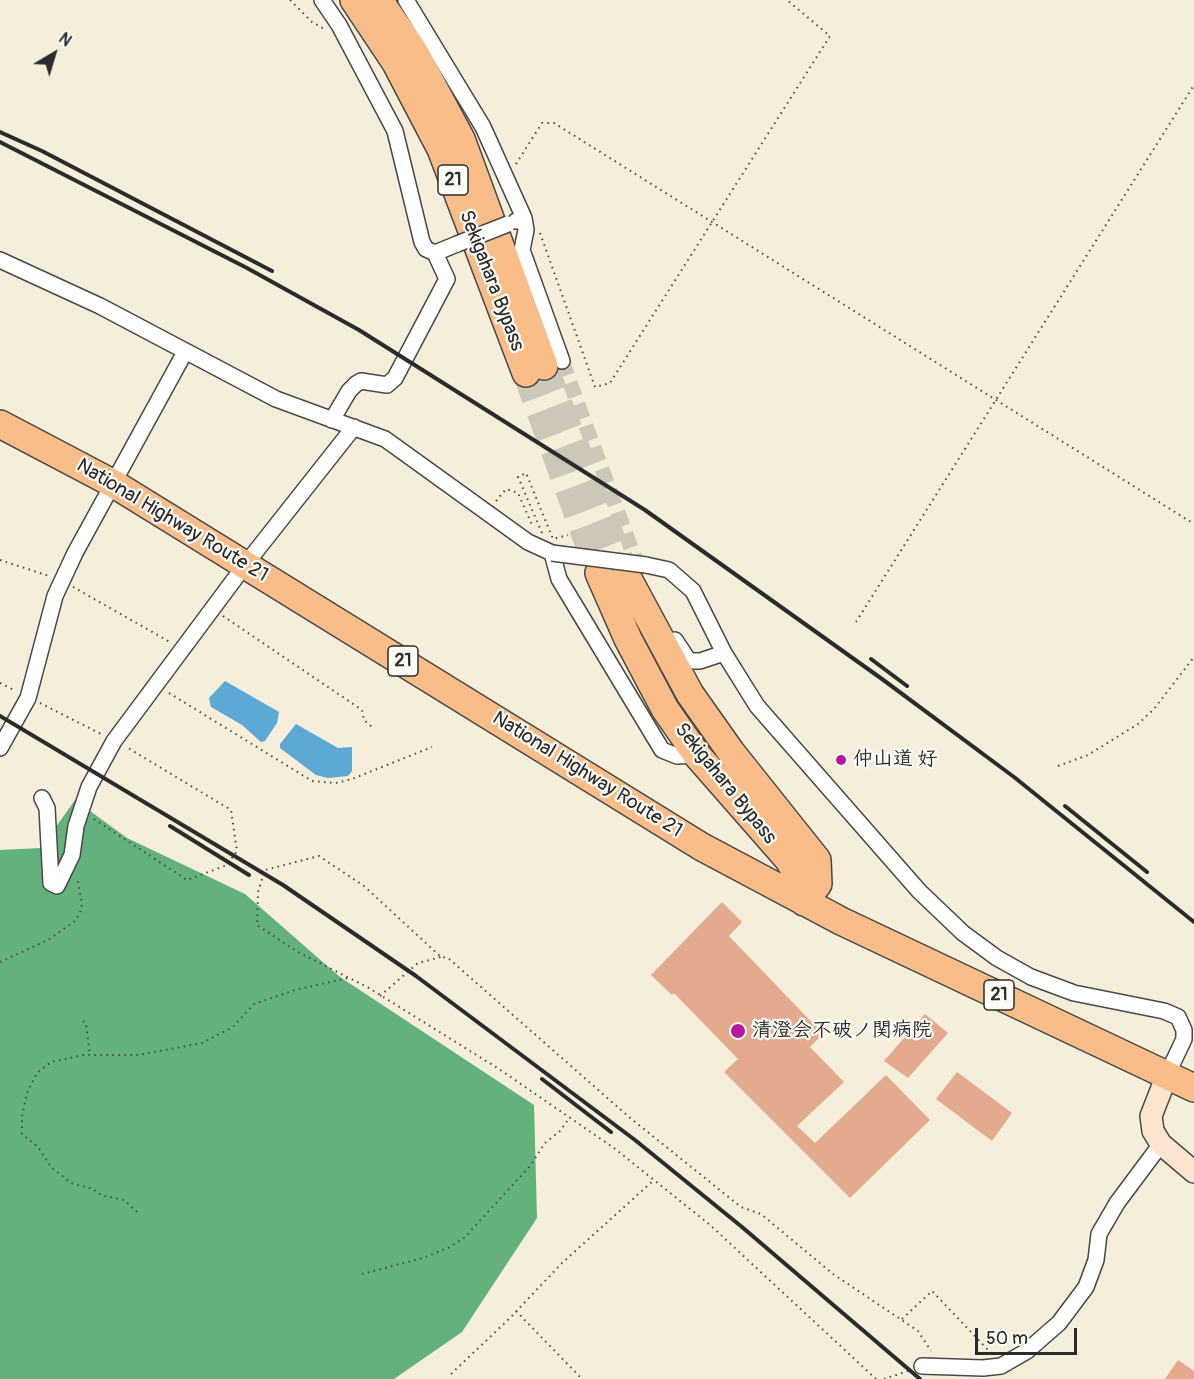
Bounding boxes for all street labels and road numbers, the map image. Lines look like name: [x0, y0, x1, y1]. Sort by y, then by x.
road number: 21: [438, 165, 468, 195]
street label: Sekigahara Bypass: [453, 207, 529, 355]
street label: National Highway Route 21: [72, 454, 272, 588]
road number: 21: [388, 646, 418, 676]
street label: National Highway Route 21: [488, 707, 686, 843]
street label: Sekigahara Bypass: [669, 719, 781, 849]
road number: 21: [984, 980, 1014, 1010]

